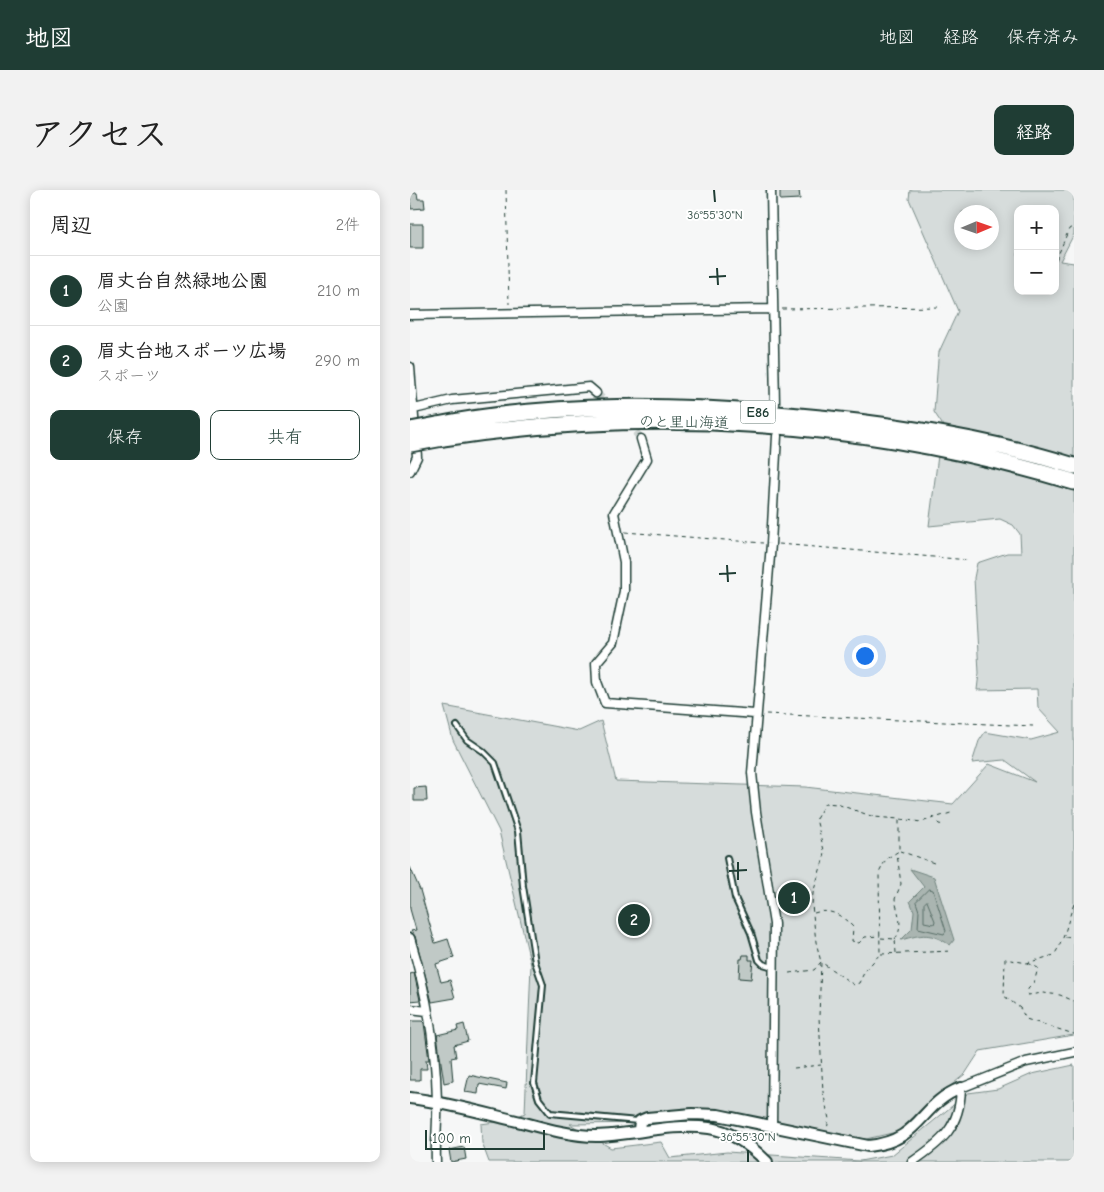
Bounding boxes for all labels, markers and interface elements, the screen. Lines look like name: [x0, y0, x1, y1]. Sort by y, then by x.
text: 地図: [25, 24, 73, 52]
text: 地図: [879, 27, 915, 48]
text: 経路: [943, 27, 979, 48]
text: 保存済み: [1007, 27, 1079, 48]
button: 経路: [994, 105, 1074, 155]
text: アクセス: [30, 114, 168, 155]
north arrow: [954, 205, 999, 250]
map controls: [1014, 205, 1059, 295]
button: +: [1014, 205, 1059, 250]
text: 36°55'30"N: [687, 208, 743, 222]
text: 周辺: [50, 213, 92, 237]
text: 2件: [336, 216, 360, 234]
button: −: [1014, 250, 1059, 295]
text: 眉丈台自然緑地公園: [97, 270, 268, 292]
text: 1: [63, 282, 69, 300]
text: 210 m: [317, 282, 360, 300]
text: 公園: [97, 297, 129, 315]
text: 眉丈台地スポーツ広場: [97, 340, 287, 362]
text: 2: [62, 352, 70, 370]
text: 290 m: [315, 352, 360, 370]
text: スポーツ: [97, 367, 161, 385]
road number: E86: [740, 400, 776, 423]
button: 保存: [50, 410, 200, 460]
button: 共有: [210, 410, 360, 460]
street label: のと里山海道: [639, 412, 729, 432]
your location: [852, 643, 878, 669]
pin: 1: [778, 879, 810, 917]
pin: 2: [618, 901, 650, 939]
scale bar: [425, 1127, 545, 1150]
text: 100 m: [432, 1130, 471, 1147]
text: 36°55'30"N: [720, 1130, 776, 1144]

